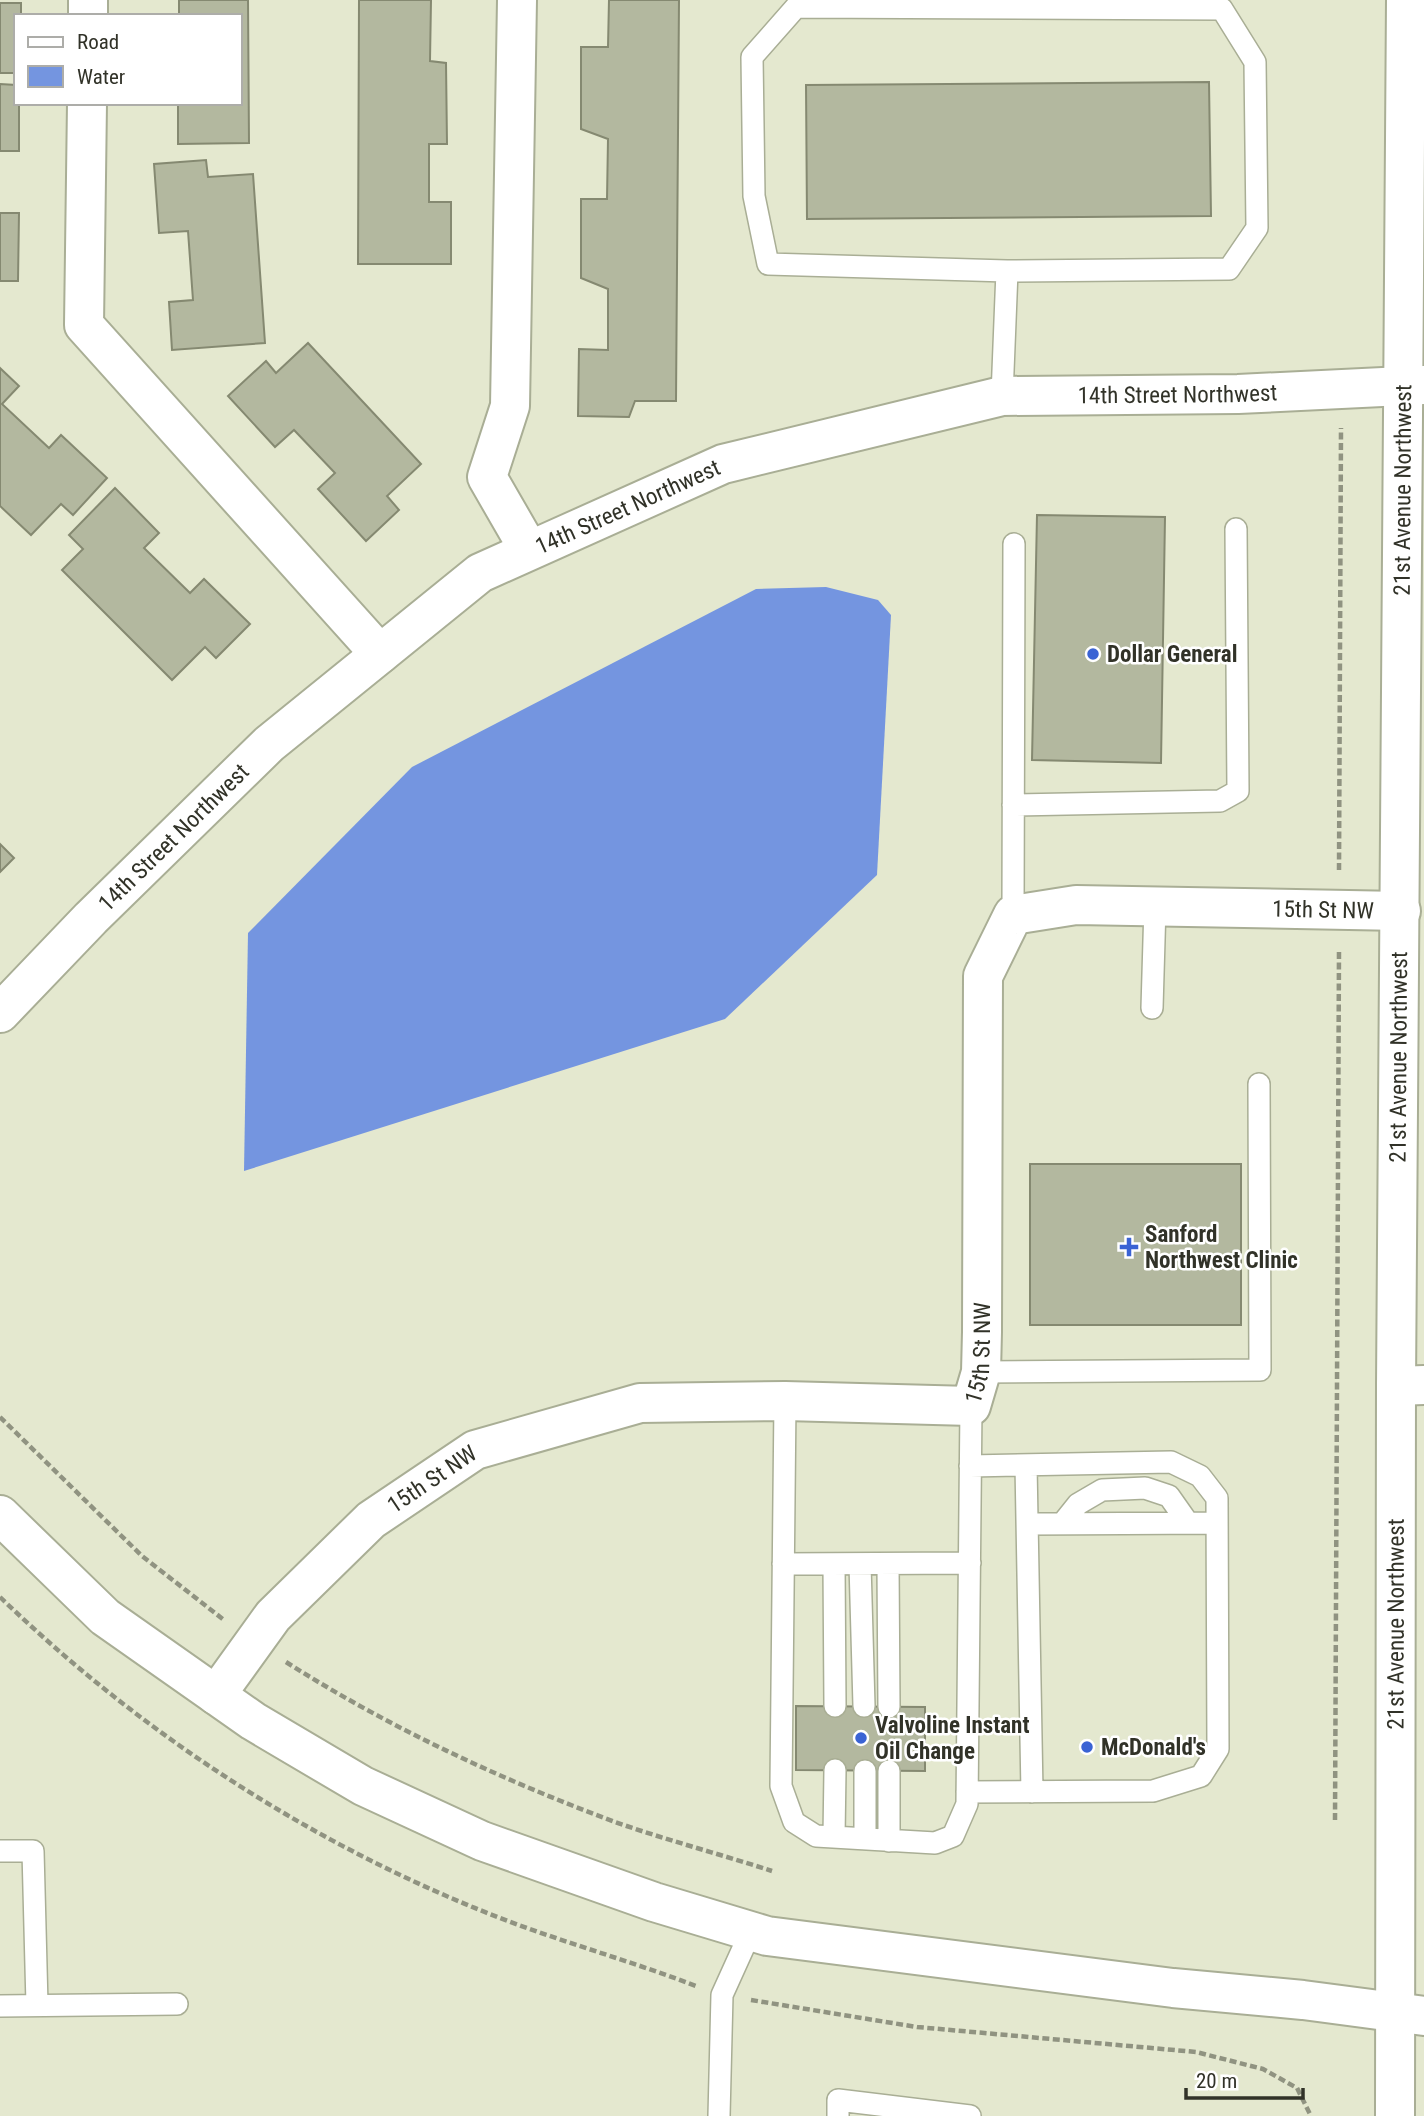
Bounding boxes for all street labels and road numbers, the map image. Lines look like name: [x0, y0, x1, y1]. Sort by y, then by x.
street label: 14th Street Northwest: [1078, 379, 1278, 409]
street label: 21st Avenue Northwest: [1388, 384, 1417, 596]
street label: 14th Street Northwest: [531, 454, 724, 560]
street label: 14th Street Northwest: [93, 758, 254, 917]
street label: 15th St NW: [1272, 895, 1374, 924]
street label: 21st Avenue Northwest: [1384, 951, 1413, 1163]
street label: 15th St NW: [959, 1302, 996, 1406]
street label: 15th St NW: [382, 1439, 482, 1519]
street label: 21st Avenue Northwest: [1382, 1518, 1409, 1730]

